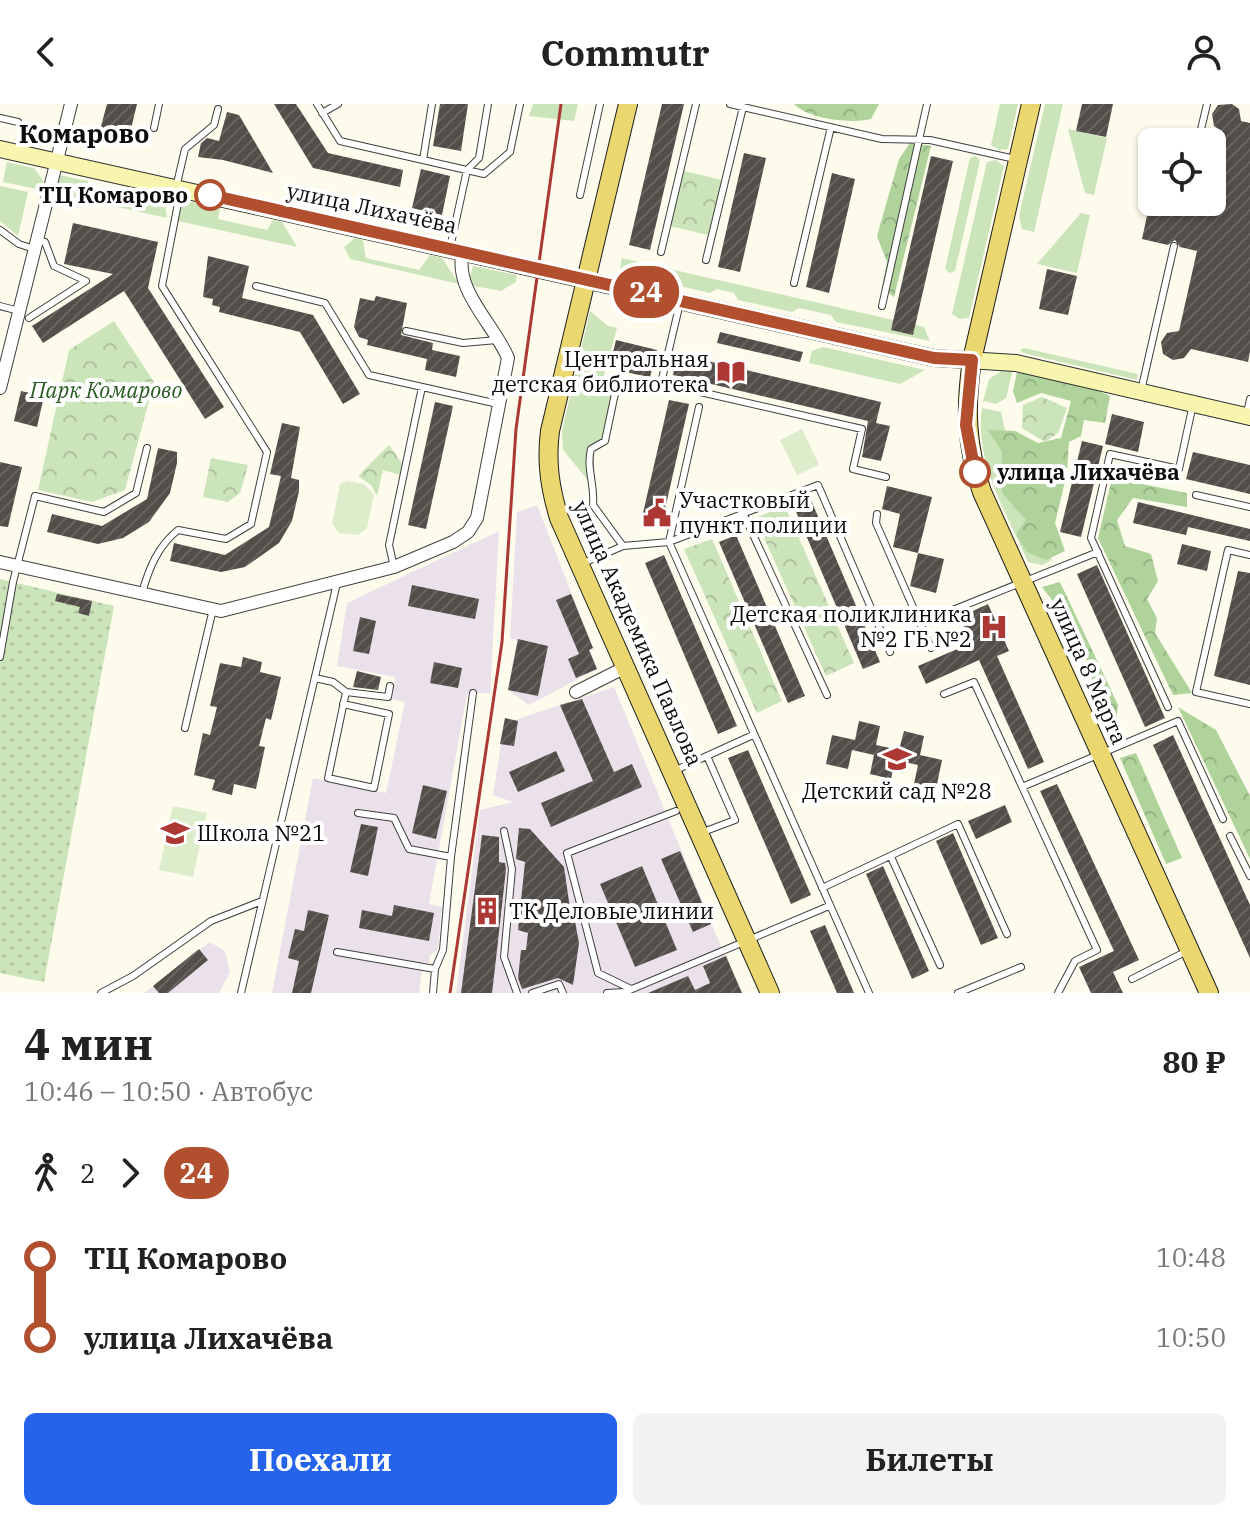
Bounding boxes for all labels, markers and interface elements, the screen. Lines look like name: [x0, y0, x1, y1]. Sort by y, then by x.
text: Commutr: [541, 29, 709, 76]
icon: back: [24, 30, 68, 74]
icon: person: [1182, 30, 1226, 74]
district label: Комарово: [19, 116, 149, 150]
map controls: [1138, 128, 1226, 216]
button: locate: [1138, 128, 1226, 216]
street label: улица Лихачёва: [284, 175, 460, 240]
place label: ТЦ Комарово: [39, 180, 188, 209]
marker: ТЦ Комарово: [195, 180, 225, 210]
line badge: 24: [610, 266, 682, 318]
text: 24: [629, 273, 663, 310]
place label: Центральная детская библиотека: [492, 344, 709, 398]
library icon: Центральная детская библиотека: [716, 357, 746, 387]
park label: Парк Комарово: [29, 375, 182, 404]
marker: улица Лихачёва: [960, 457, 990, 487]
place label: улица Лихачёва: [996, 457, 1180, 486]
place label: Участковый пункт полиции: [679, 485, 848, 539]
street label: улица Академика Павлова: [567, 495, 710, 770]
public building icon: Участковый пункт полиции: [642, 498, 672, 528]
street label: улица 8 Марта: [1044, 593, 1135, 748]
place label: Детская поликлиника №2 ГБ №2: [730, 599, 972, 653]
hospital icon: Детская поликлиника №2 ГБ №2: [979, 612, 1009, 642]
school or university icon: Детский сад №28: [882, 744, 912, 774]
place label: Детский сад №28: [802, 776, 992, 805]
school or university icon: Школа №21: [160, 818, 190, 848]
place label: Школа №21: [197, 818, 326, 847]
building icon: ТК Деловые линии: [472, 896, 502, 926]
place label: ТК Деловые линии: [509, 896, 714, 925]
text: 4 мин: [24, 1015, 153, 1072]
text: 80 ₽: [1163, 1042, 1226, 1081]
text: 10:46 – 10:50 · Автобус: [24, 1074, 313, 1108]
icon: walk: [24, 1151, 68, 1195]
icon: forward: [108, 1151, 152, 1195]
text: 24: [180, 1154, 213, 1191]
text: 2: [80, 1156, 96, 1190]
text: ТЦ Комарово: [84, 1238, 287, 1277]
text: 10:48: [1156, 1240, 1226, 1274]
text: улица Лихачёва: [84, 1318, 333, 1357]
text: 10:50: [1156, 1320, 1226, 1354]
button: Поехали: [24, 1413, 617, 1505]
button: Билеты: [633, 1413, 1226, 1505]

